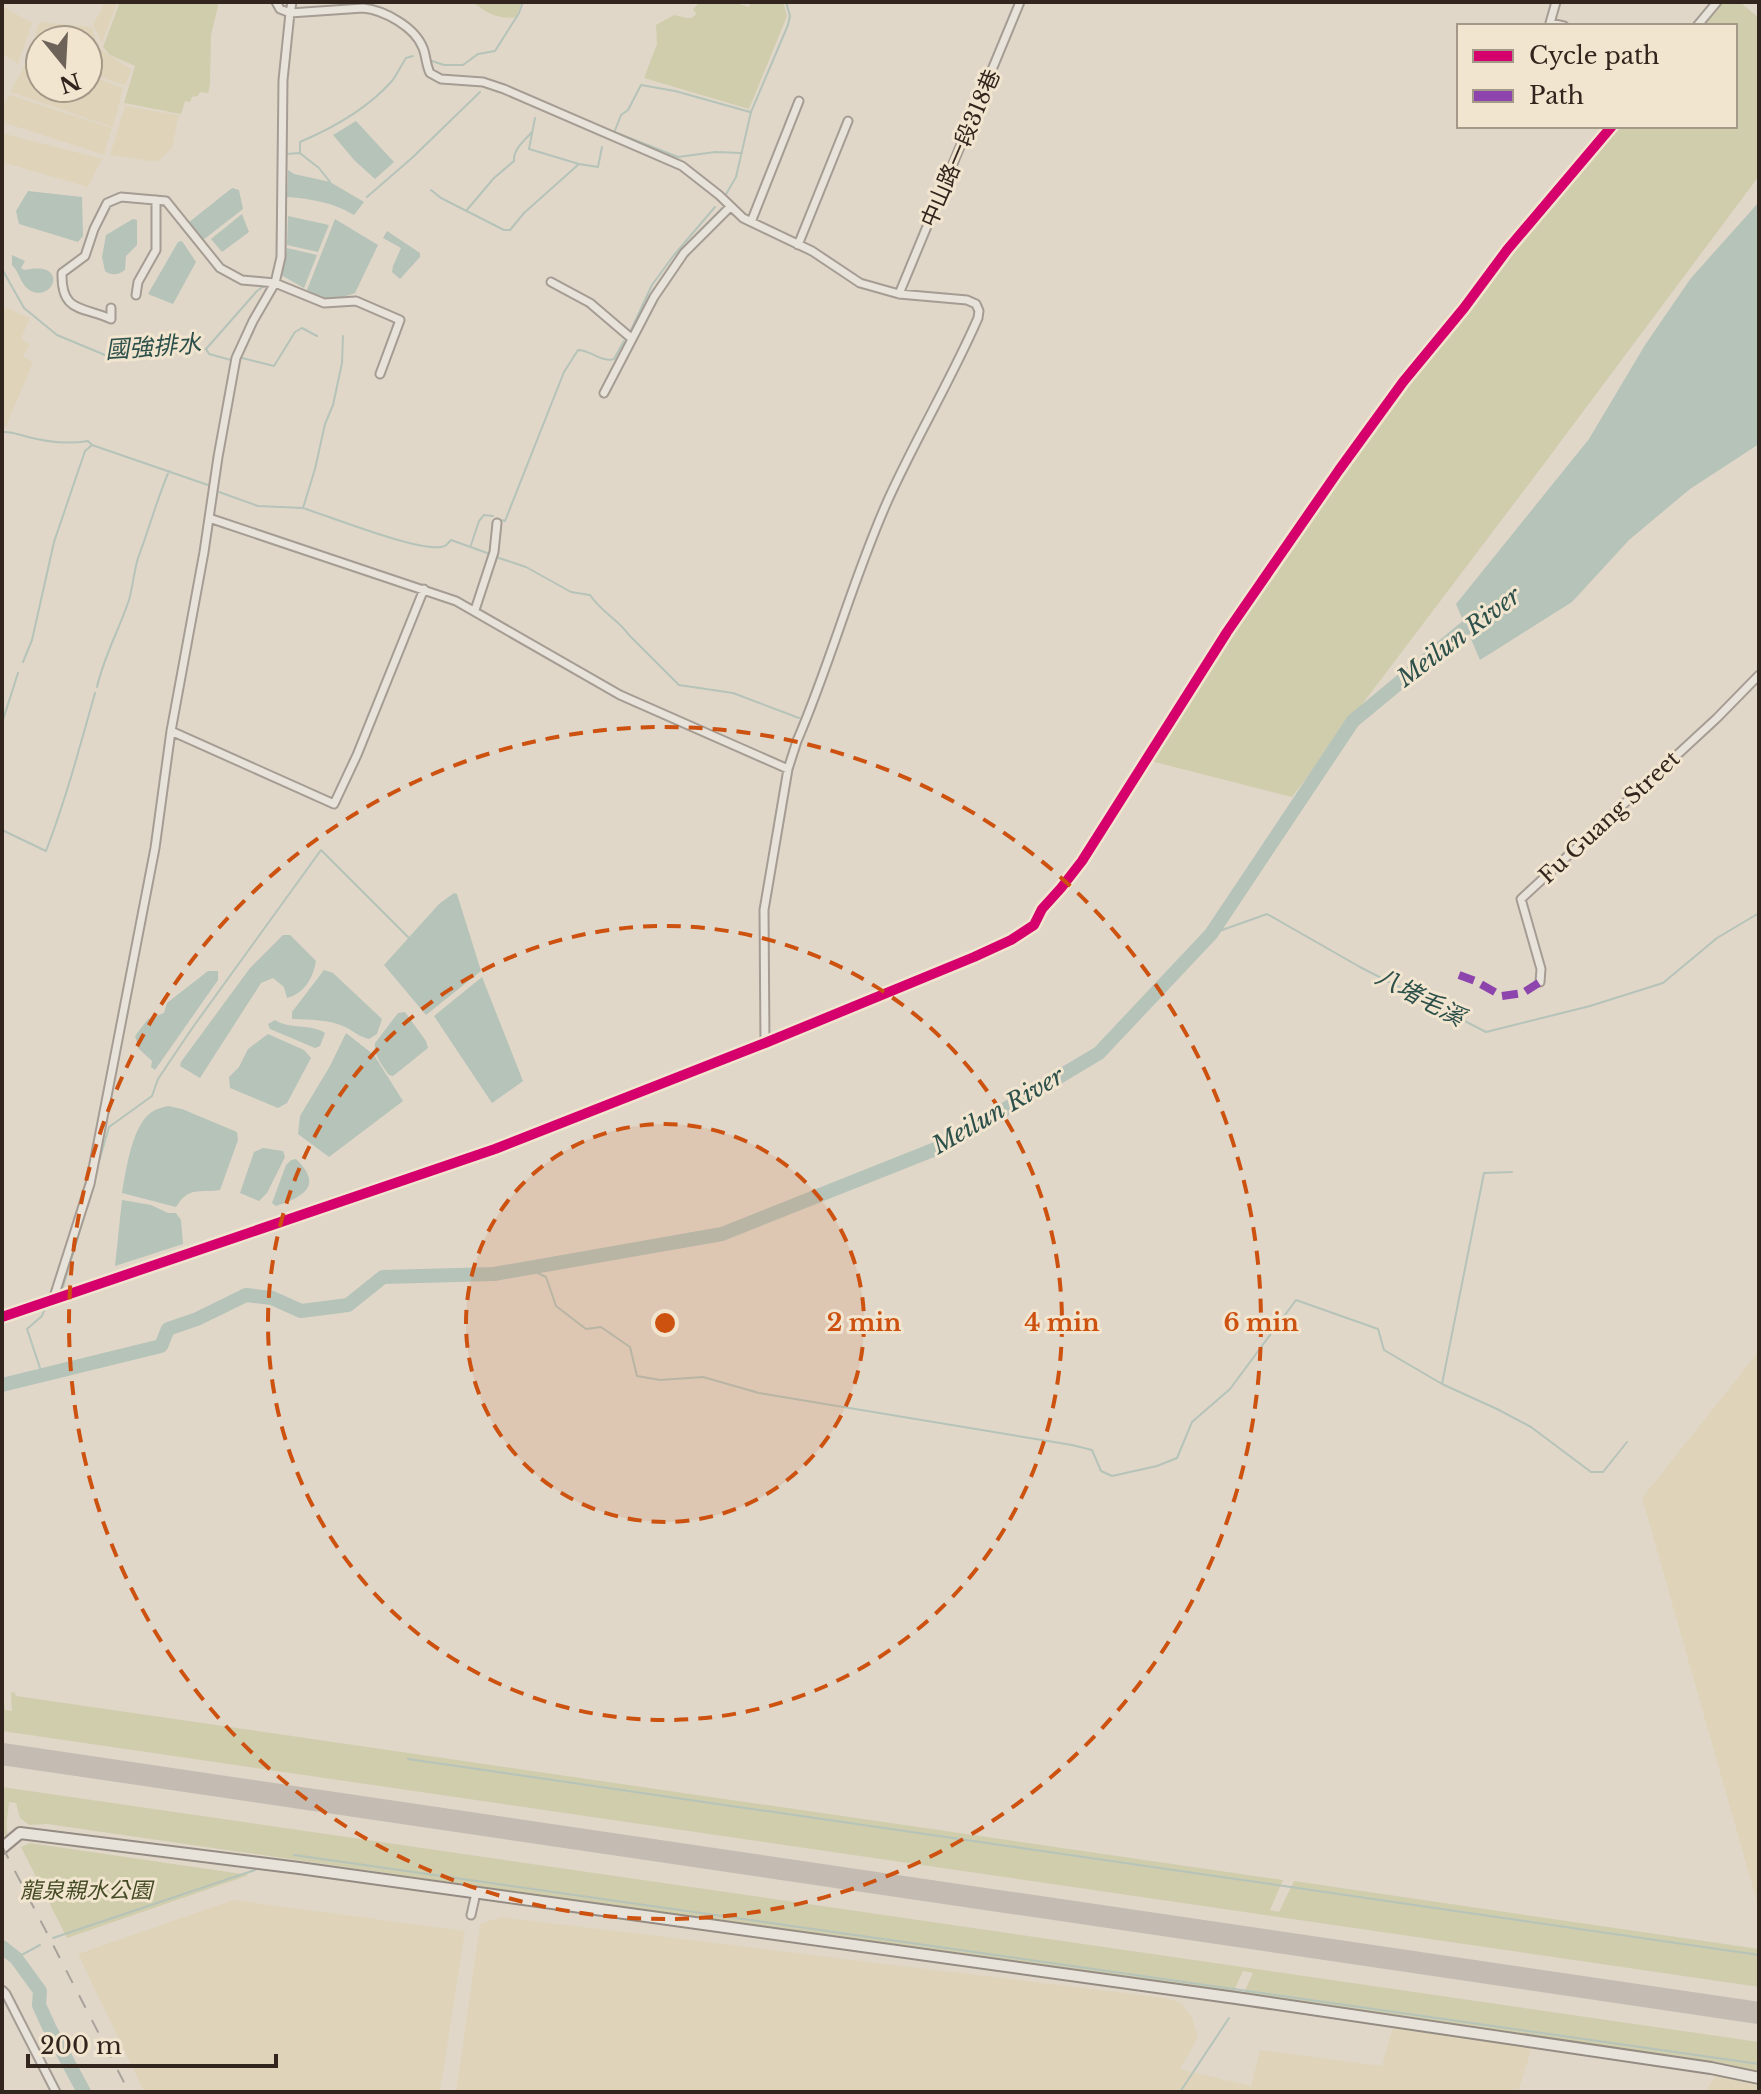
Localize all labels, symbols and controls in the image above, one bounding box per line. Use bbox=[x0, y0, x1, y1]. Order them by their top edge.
north arrow bbox=[24, 24, 104, 104]
legend bbox=[1457, 24, 1737, 128]
text: Cycle path bbox=[1529, 41, 1660, 70]
street label: 中山路一段318巷 bbox=[915, 65, 1006, 231]
text: N bbox=[56, 67, 84, 99]
text: Path bbox=[1529, 81, 1584, 110]
water label: 國強排水 bbox=[104, 329, 203, 364]
water label: Meilun River bbox=[1390, 580, 1527, 693]
street label: Fu Guang Street bbox=[1533, 745, 1686, 889]
water label: 八堵毛溪 bbox=[1371, 961, 1472, 1033]
water label: Meilun River bbox=[926, 1061, 1070, 1160]
text: 2 min bbox=[827, 1308, 902, 1337]
text: 4 min bbox=[1025, 1308, 1100, 1337]
text: 6 min bbox=[1223, 1308, 1299, 1337]
centre of rings bbox=[651, 1309, 679, 1337]
park label: 龍泉親水公園 bbox=[20, 1877, 155, 1904]
scale bar bbox=[28, 2018, 276, 2068]
text: 200 m bbox=[40, 2031, 122, 2060]

